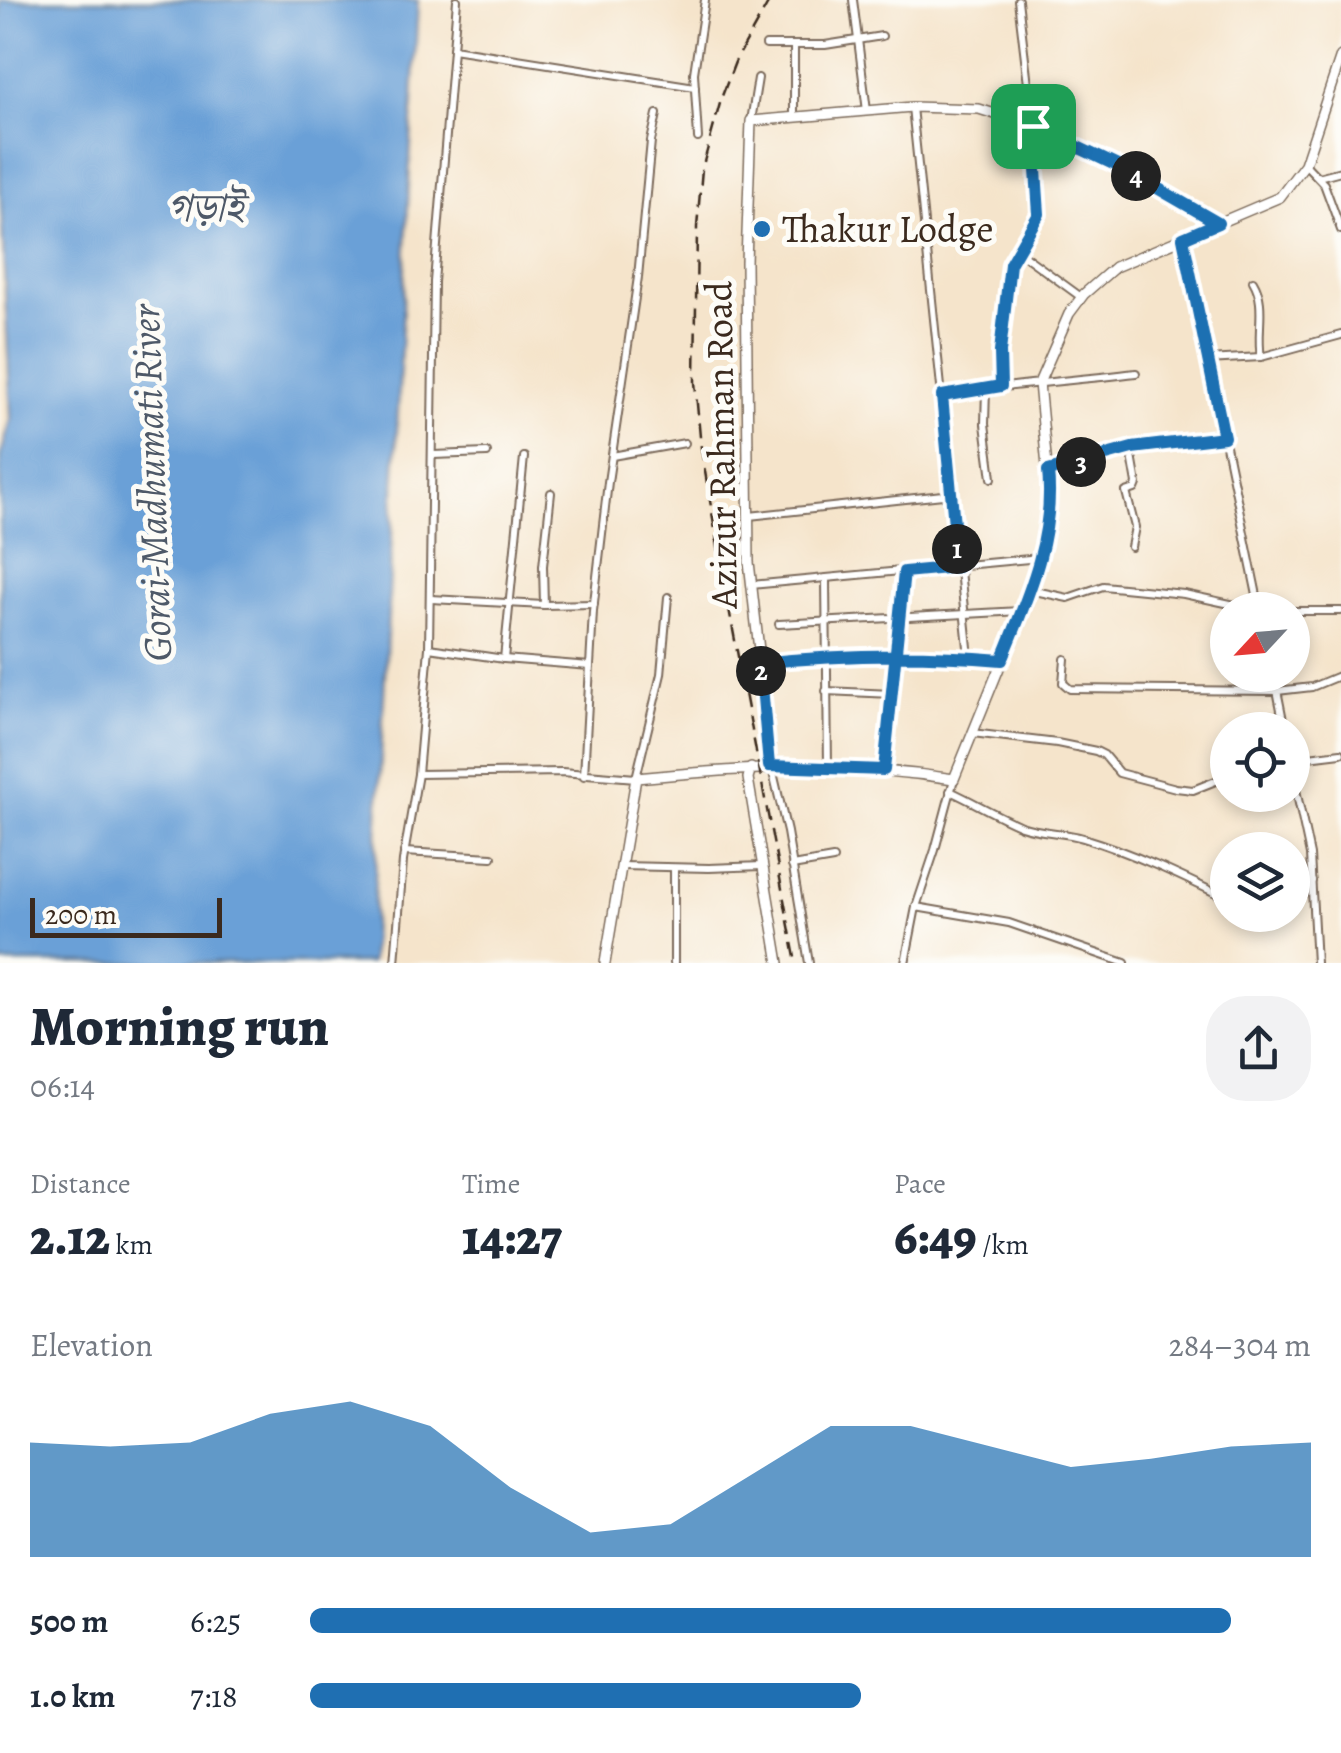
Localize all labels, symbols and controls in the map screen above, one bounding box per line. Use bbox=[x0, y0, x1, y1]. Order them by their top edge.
pin bbox=[991, 84, 1076, 169]
icon: arrive bbox=[1006, 99, 1061, 154]
pin: 4 bbox=[1111, 151, 1161, 201]
text: 4 bbox=[1129, 157, 1143, 195]
water label: গড়াই bbox=[167, 180, 250, 235]
place label: Thakur Lodge bbox=[782, 203, 994, 255]
marker: Thakur Lodge bbox=[751, 218, 773, 240]
street label: Azizur Rahman Road bbox=[692, 280, 750, 610]
water label: Gorai-Madhumati River bbox=[118, 302, 185, 662]
pin: 3 bbox=[1056, 437, 1106, 487]
text: 3 bbox=[1075, 443, 1087, 481]
pin: 1 bbox=[932, 524, 982, 574]
text: 1 bbox=[952, 530, 962, 568]
north arrow bbox=[1210, 592, 1310, 692]
map controls bbox=[1210, 592, 1310, 932]
pin: 2 bbox=[736, 646, 786, 696]
text: 2 bbox=[754, 652, 768, 690]
button: locate bbox=[1210, 712, 1310, 812]
button: layers bbox=[1210, 832, 1310, 932]
scale bar bbox=[30, 893, 222, 938]
text: 200 m bbox=[45, 896, 117, 934]
text: Morning run bbox=[30, 989, 329, 1064]
button: share bbox=[1206, 996, 1311, 1101]
text: 06:14 bbox=[30, 1064, 95, 1108]
text: Distance bbox=[30, 1165, 130, 1203]
text: Time bbox=[462, 1165, 520, 1203]
text: Pace bbox=[894, 1165, 946, 1203]
text: 2.12 bbox=[30, 1203, 110, 1271]
text: 14:27 bbox=[462, 1203, 562, 1271]
text: 6:49 bbox=[894, 1203, 977, 1271]
text: km bbox=[110, 1226, 153, 1264]
text: /km bbox=[977, 1226, 1029, 1264]
text: Elevation bbox=[30, 1323, 153, 1367]
text: 284–304 m bbox=[1169, 1323, 1311, 1367]
text: 500 m bbox=[30, 1599, 108, 1643]
text: 6:25 bbox=[190, 1599, 241, 1643]
text: 1.0 km bbox=[30, 1674, 115, 1718]
text: 7:18 bbox=[190, 1674, 238, 1718]

